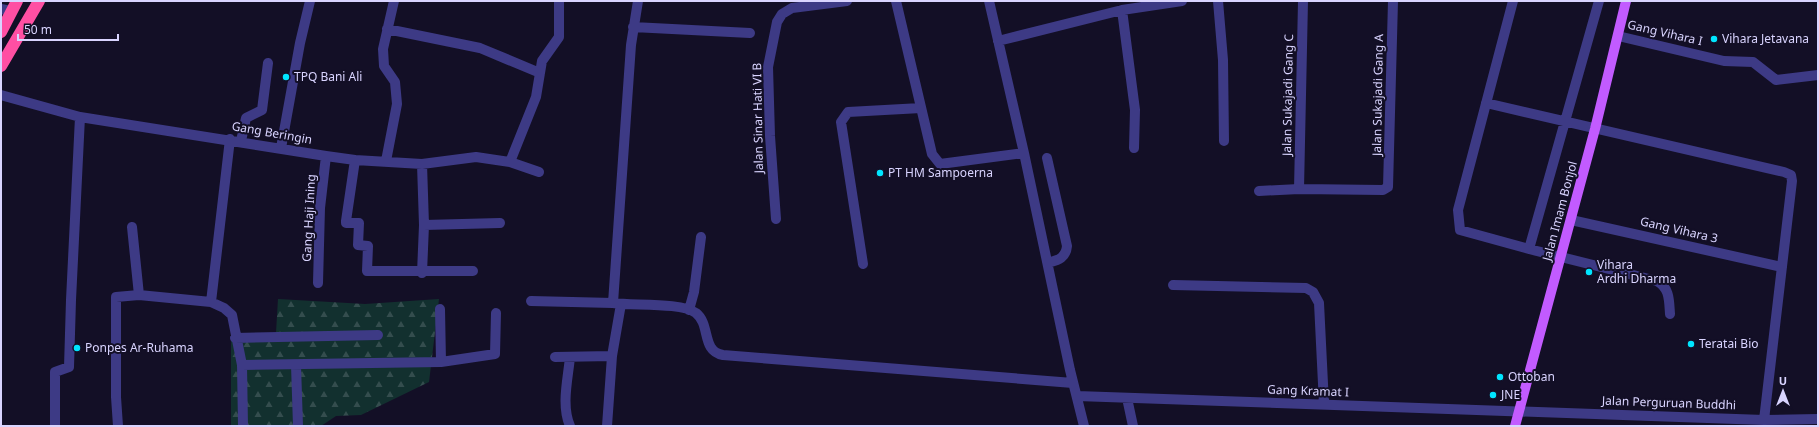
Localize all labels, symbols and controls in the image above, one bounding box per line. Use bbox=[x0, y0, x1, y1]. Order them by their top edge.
scale bar bbox=[18, 16, 118, 42]
street label: Gang Vihara I bbox=[1626, 16, 1704, 49]
text: 50 m bbox=[24, 21, 52, 38]
place label: Vihara Jetavana bbox=[1722, 30, 1809, 47]
street label: Jalan Sukajadi Gang C bbox=[1278, 33, 1297, 157]
street label: Jalan Sukajadi Gang A bbox=[1368, 34, 1387, 157]
marker: Vihara Jetavana bbox=[1709, 34, 1719, 44]
street label: Jalan Sinar Hati VI B bbox=[748, 62, 767, 174]
place label: TPQ Bani Ali bbox=[294, 68, 362, 85]
marker: TPQ Bani Ali bbox=[281, 72, 291, 82]
street label: Gang Beringin bbox=[231, 117, 314, 148]
street label: Jalan Imam Bonjol bbox=[1538, 159, 1581, 264]
place label: PT HM Sampoerna bbox=[888, 164, 993, 181]
marker: PT HM Sampoerna bbox=[875, 168, 885, 178]
street label: Gang Haji Ining bbox=[298, 174, 319, 262]
street label: Gang Vihara 3 bbox=[1639, 212, 1720, 247]
place label: Vihara Ardhi Dharma bbox=[1597, 256, 1676, 287]
marker: Vihara Ardhi Dharma bbox=[1584, 267, 1594, 277]
place label: Teratai Bio bbox=[1699, 335, 1759, 352]
place label: Ponpes Ar-Ruhama bbox=[85, 339, 193, 356]
marker: Teratai Bio bbox=[1686, 339, 1696, 349]
marker: Ponpes Ar-Ruhama bbox=[72, 343, 82, 353]
place label: Ottoban bbox=[1508, 368, 1555, 385]
north arrow bbox=[1763, 371, 1803, 411]
marker: Ottoban bbox=[1495, 372, 1505, 382]
text: U bbox=[1779, 373, 1787, 388]
street label: Gang Kramat I bbox=[1267, 381, 1349, 400]
place label: JNE bbox=[1500, 386, 1520, 403]
marker: JNE bbox=[1488, 390, 1498, 400]
street label: Jalan Perguruan Buddhi bbox=[1601, 392, 1736, 413]

